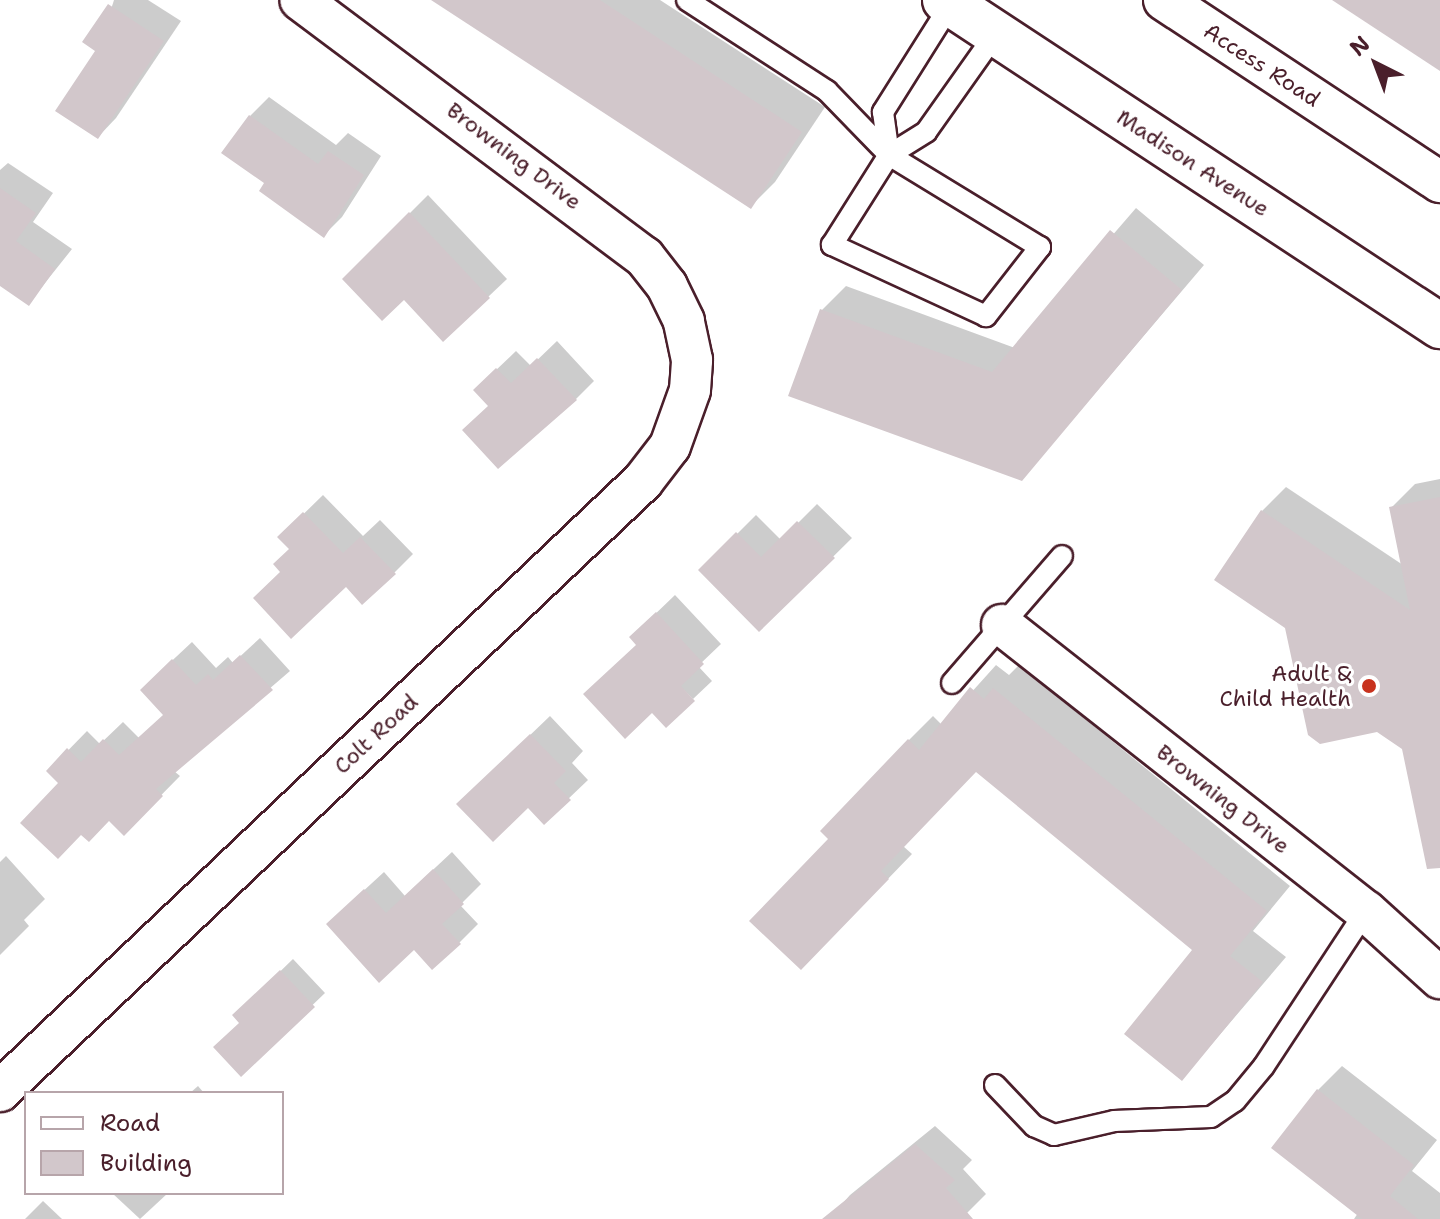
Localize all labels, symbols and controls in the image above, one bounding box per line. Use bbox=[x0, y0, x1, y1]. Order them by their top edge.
street label: Access Road bbox=[1199, 18, 1325, 112]
north arrow bbox=[1336, 24, 1416, 104]
text: N bbox=[1343, 29, 1376, 62]
street label: Browning Drive bbox=[442, 97, 586, 215]
street label: Madison Avenue bbox=[1112, 104, 1274, 222]
place label: Adult & Child Health bbox=[1219, 660, 1351, 712]
marker: Adult & Child Health bbox=[1358, 675, 1380, 697]
street label: Colt Road bbox=[329, 689, 423, 779]
street label: Browning Drive bbox=[1151, 739, 1295, 859]
legend bbox=[24, 1091, 284, 1195]
text: Road bbox=[100, 1107, 160, 1139]
text: Building bbox=[100, 1147, 192, 1179]

